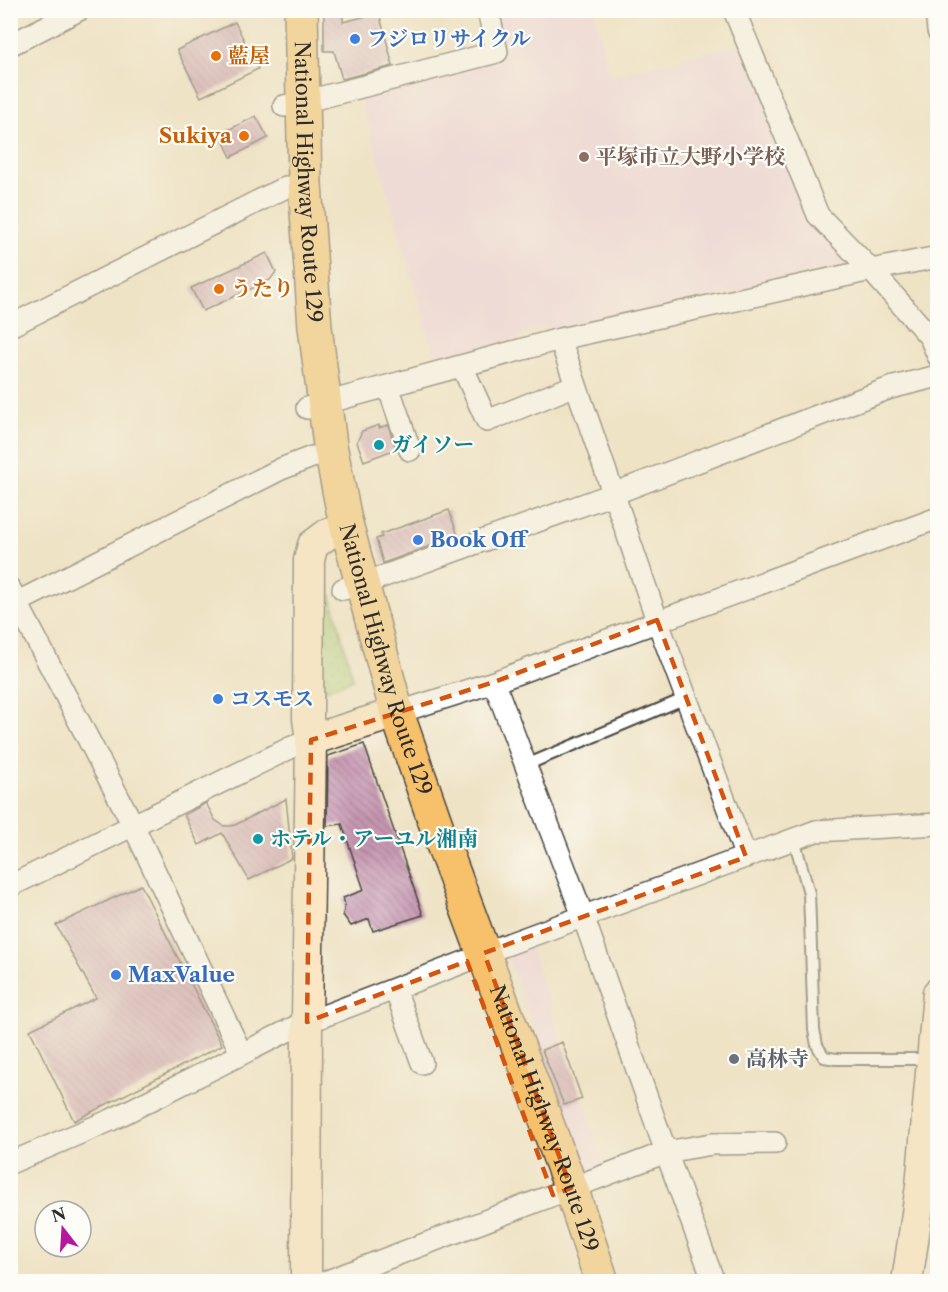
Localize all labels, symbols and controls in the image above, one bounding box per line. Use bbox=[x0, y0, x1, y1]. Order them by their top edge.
place label: フジロリサイクル bbox=[367, 26, 531, 51]
marker: フジロリサイクル bbox=[348, 32, 362, 46]
street label: National Highway Route 129 bbox=[290, 41, 328, 323]
place label: 藍屋 bbox=[228, 43, 270, 68]
marker: 藍屋 bbox=[209, 49, 223, 63]
place label: Sukiya bbox=[159, 123, 233, 148]
marker: Sukiya bbox=[237, 129, 251, 143]
place label: 平塚市立大野小学校 bbox=[596, 144, 785, 169]
marker: 平塚市立大野小学校 bbox=[577, 150, 591, 164]
place label: うたり bbox=[231, 276, 294, 301]
marker: うたり bbox=[212, 282, 226, 296]
place label: ガイソー bbox=[391, 432, 474, 457]
marker: ガイソー bbox=[372, 438, 386, 452]
street label: National Highway Route 129 bbox=[335, 521, 438, 798]
place label: Book Off bbox=[430, 527, 529, 552]
marker: Book Off bbox=[411, 533, 425, 547]
place label: コスモス bbox=[230, 686, 314, 711]
marker: コスモス bbox=[211, 692, 225, 706]
place label: ホテル・アーユル湘南 bbox=[270, 826, 478, 851]
marker: ホテル・アーユル湘南 bbox=[251, 832, 265, 846]
place label: MaxValue bbox=[128, 962, 235, 987]
marker: MaxValue bbox=[109, 968, 123, 982]
street label: National Highway Route 129 bbox=[485, 981, 604, 1255]
place label: 高林寺 bbox=[746, 1046, 809, 1071]
marker: 高林寺 bbox=[727, 1052, 741, 1066]
north arrow bbox=[33, 1199, 93, 1259]
text: N bbox=[49, 1203, 68, 1226]

